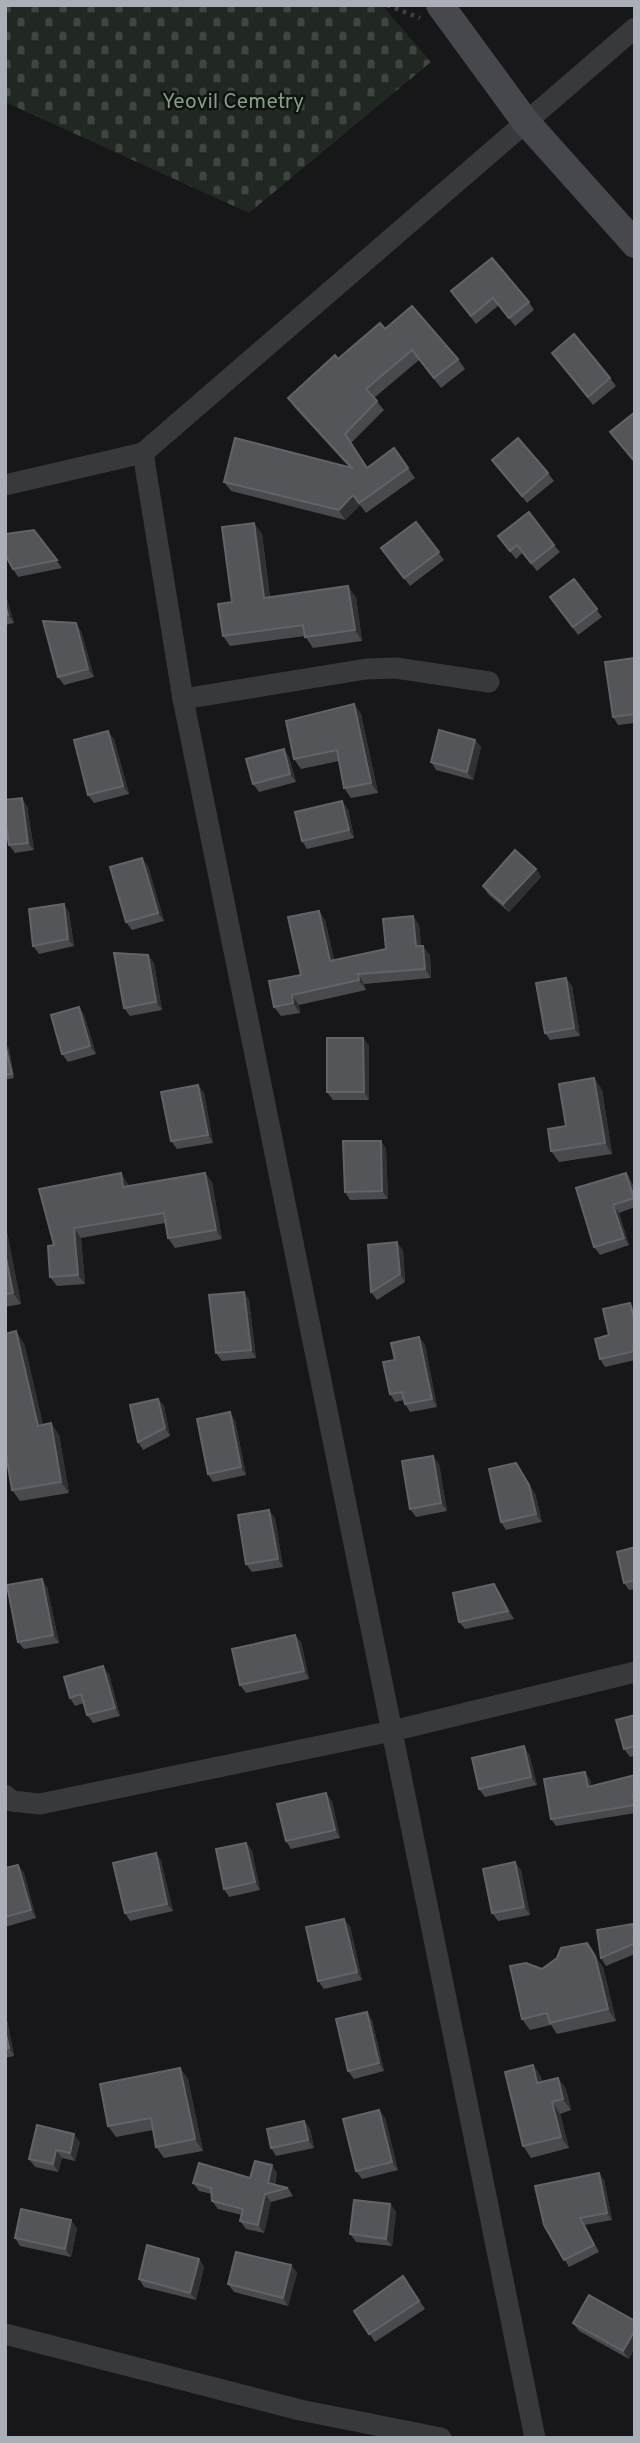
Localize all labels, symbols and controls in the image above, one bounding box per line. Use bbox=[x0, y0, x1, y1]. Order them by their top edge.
park label: Yeovil Cemetry bbox=[162, 89, 304, 116]

